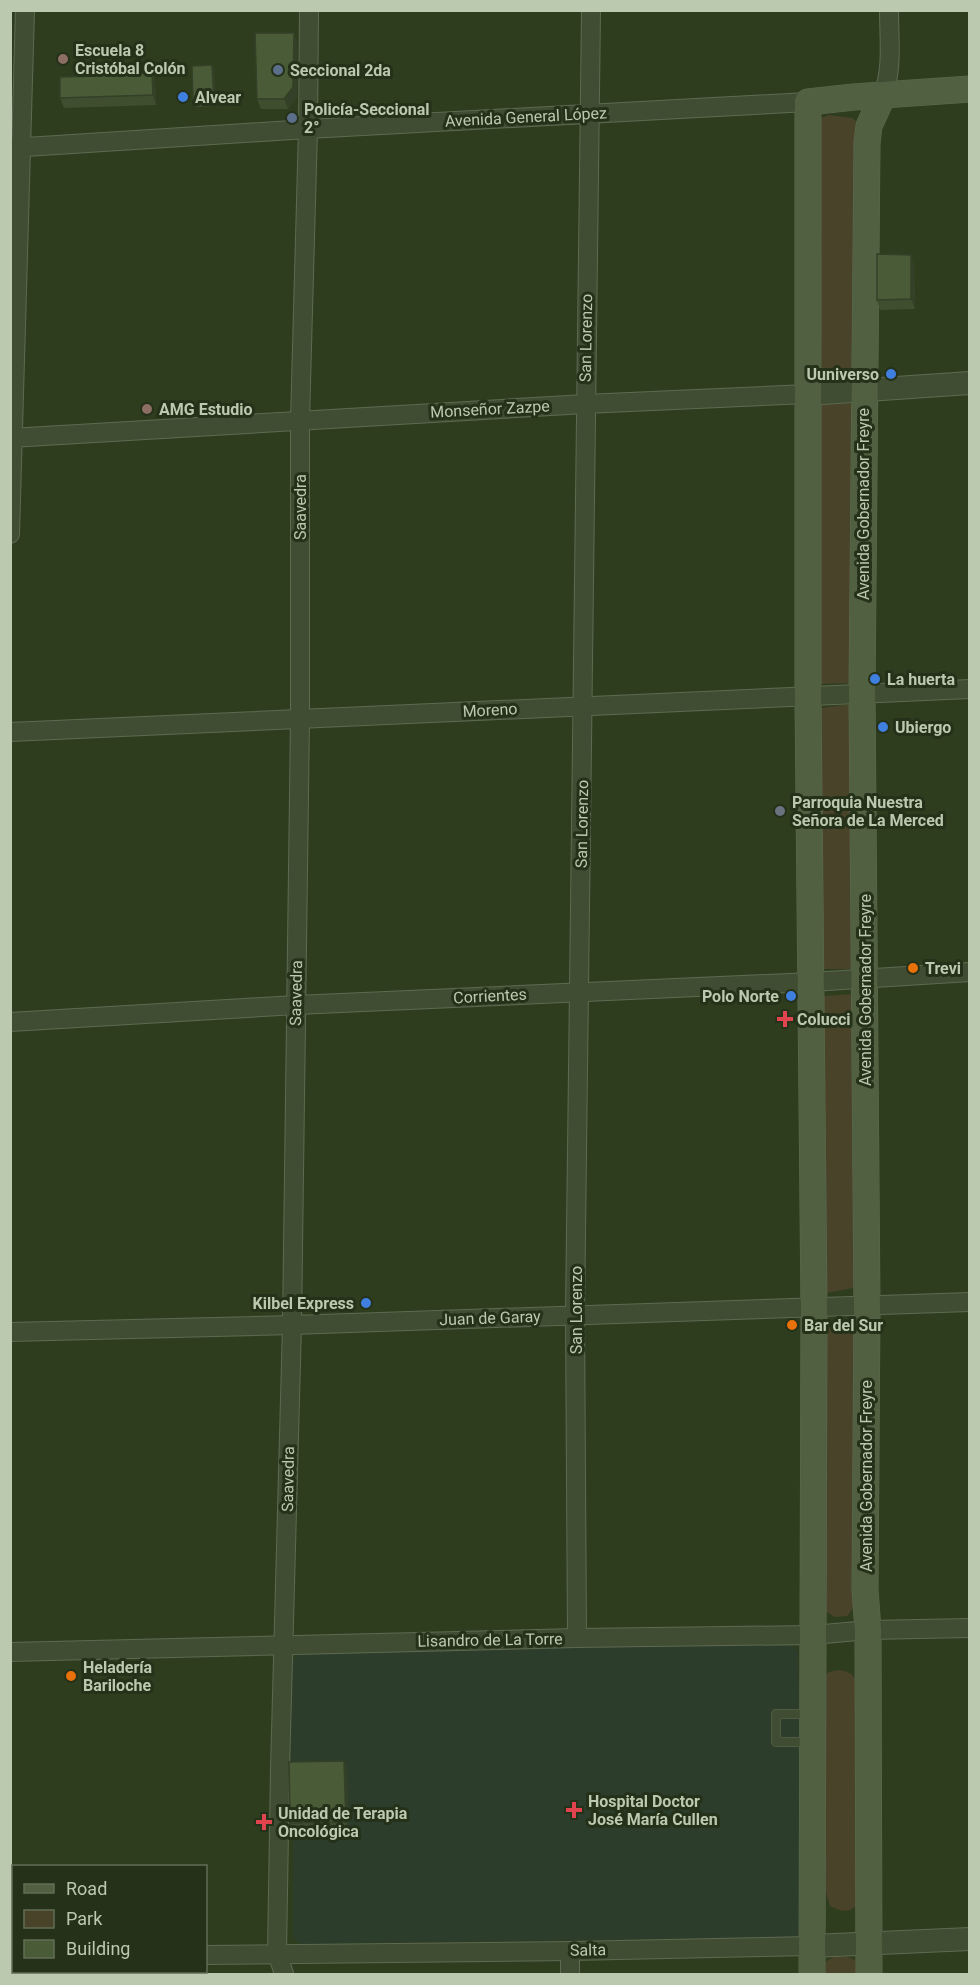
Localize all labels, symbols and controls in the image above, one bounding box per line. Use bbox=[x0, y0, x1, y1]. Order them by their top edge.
place label: Escuela 8 Cristóbal Colón bbox=[75, 41, 186, 78]
marker: Escuela 8 Cristóbal Colón bbox=[56, 52, 70, 66]
place label: Seccional 2da bbox=[290, 61, 391, 80]
marker: Seccional 2da bbox=[271, 63, 285, 77]
place label: Alvear bbox=[195, 88, 241, 107]
marker: Alvear bbox=[176, 90, 190, 104]
place label: Policía-Seccional 2° bbox=[304, 100, 429, 137]
street label: Avenida General López bbox=[445, 103, 608, 131]
marker: Policía-Seccional 2° bbox=[285, 111, 299, 125]
street label: San Lorenzo bbox=[576, 294, 596, 382]
place label: Uuniverso bbox=[807, 365, 879, 384]
marker: Uuniverso bbox=[884, 367, 898, 381]
street label: Monseñor Zazpe bbox=[430, 396, 550, 422]
place label: AMG Estudio bbox=[159, 400, 253, 419]
marker: AMG Estudio bbox=[140, 402, 154, 416]
street label: Avenida Gobernador Freyre bbox=[854, 408, 873, 600]
street label: Saavedra bbox=[291, 474, 310, 540]
place label: La huerta bbox=[887, 670, 955, 689]
marker: La huerta bbox=[868, 672, 882, 686]
street label: Moreno bbox=[462, 699, 518, 721]
place label: Ubiergo bbox=[895, 718, 951, 737]
marker: Ubiergo bbox=[876, 720, 890, 734]
street label: San Lorenzo bbox=[572, 780, 592, 868]
place label: Parroquia Nuestra Señora de La Merced bbox=[792, 793, 944, 830]
marker: Parroquia Nuestra Señora de La Merced bbox=[773, 804, 787, 818]
street label: Avenida Gobernador Freyre bbox=[856, 894, 875, 1086]
place label: Trevi bbox=[925, 959, 961, 978]
street label: Saavedra bbox=[286, 960, 306, 1026]
marker: Trevi bbox=[906, 961, 920, 975]
street label: Corrientes bbox=[453, 985, 527, 1007]
place label: Polo Norte bbox=[702, 987, 779, 1006]
marker: Polo Norte bbox=[784, 989, 798, 1003]
place label: Colucci bbox=[797, 1010, 851, 1029]
marker: Colucci bbox=[778, 1012, 792, 1026]
street label: San Lorenzo bbox=[567, 1266, 586, 1354]
place label: Kilbel Express bbox=[253, 1294, 354, 1313]
marker: Kilbel Express bbox=[359, 1296, 373, 1310]
street label: Juan de Garay bbox=[439, 1307, 541, 1329]
place label: Bar del Sur bbox=[804, 1316, 883, 1335]
marker: Bar del Sur bbox=[785, 1318, 799, 1332]
street label: Avenida Gobernador Freyre bbox=[857, 1380, 876, 1572]
street label: Saavedra bbox=[278, 1446, 298, 1512]
street label: Lisandro de La Torre bbox=[417, 1629, 563, 1651]
place label: Heladería Bariloche bbox=[83, 1658, 153, 1695]
marker: Heladería Bariloche bbox=[64, 1669, 78, 1683]
place label: Hospital Doctor José María Cullen bbox=[588, 1792, 718, 1829]
marker: Hospital Doctor José María Cullen bbox=[565, 1801, 583, 1819]
place label: Unidad de Terapia Oncológica bbox=[278, 1804, 408, 1841]
marker: Unidad de Terapia Oncológica bbox=[255, 1813, 273, 1831]
legend bbox=[12, 1865, 207, 1973]
text: Road bbox=[66, 1878, 107, 1899]
text: Park bbox=[66, 1908, 103, 1929]
text: Building bbox=[66, 1938, 130, 1959]
street label: Salta bbox=[570, 1940, 606, 1960]

